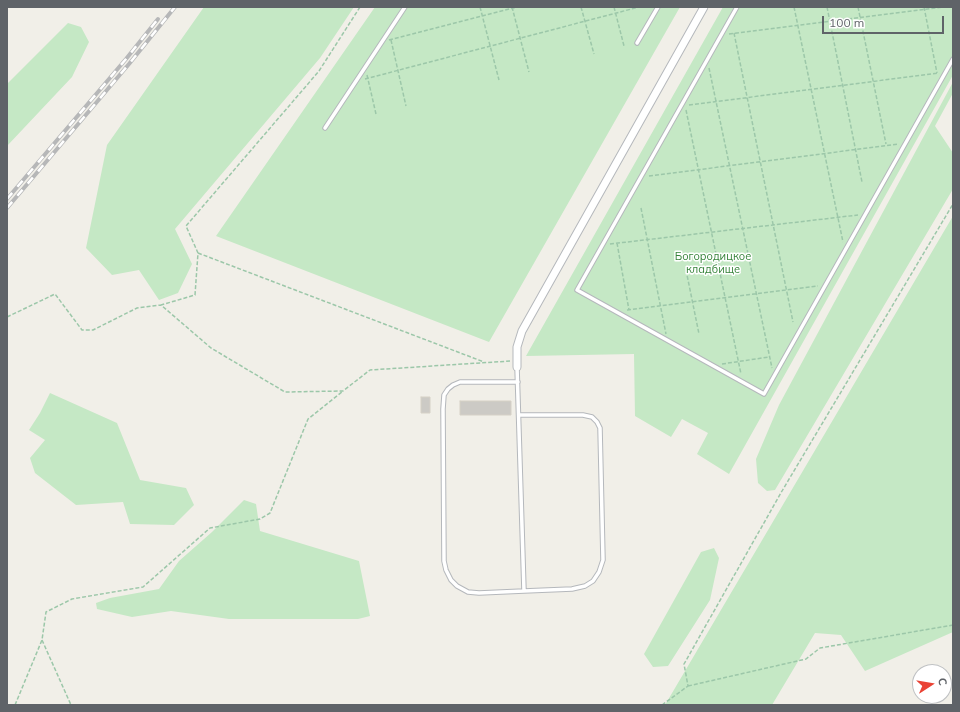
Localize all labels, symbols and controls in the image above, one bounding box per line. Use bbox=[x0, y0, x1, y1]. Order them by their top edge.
scale bar bbox=[824, 8, 946, 34]
text: 100 m bbox=[829, 15, 864, 30]
park label: Богородицкое кладбище bbox=[675, 250, 751, 276]
north arrow bbox=[912, 664, 952, 704]
text: С bbox=[935, 677, 950, 687]

